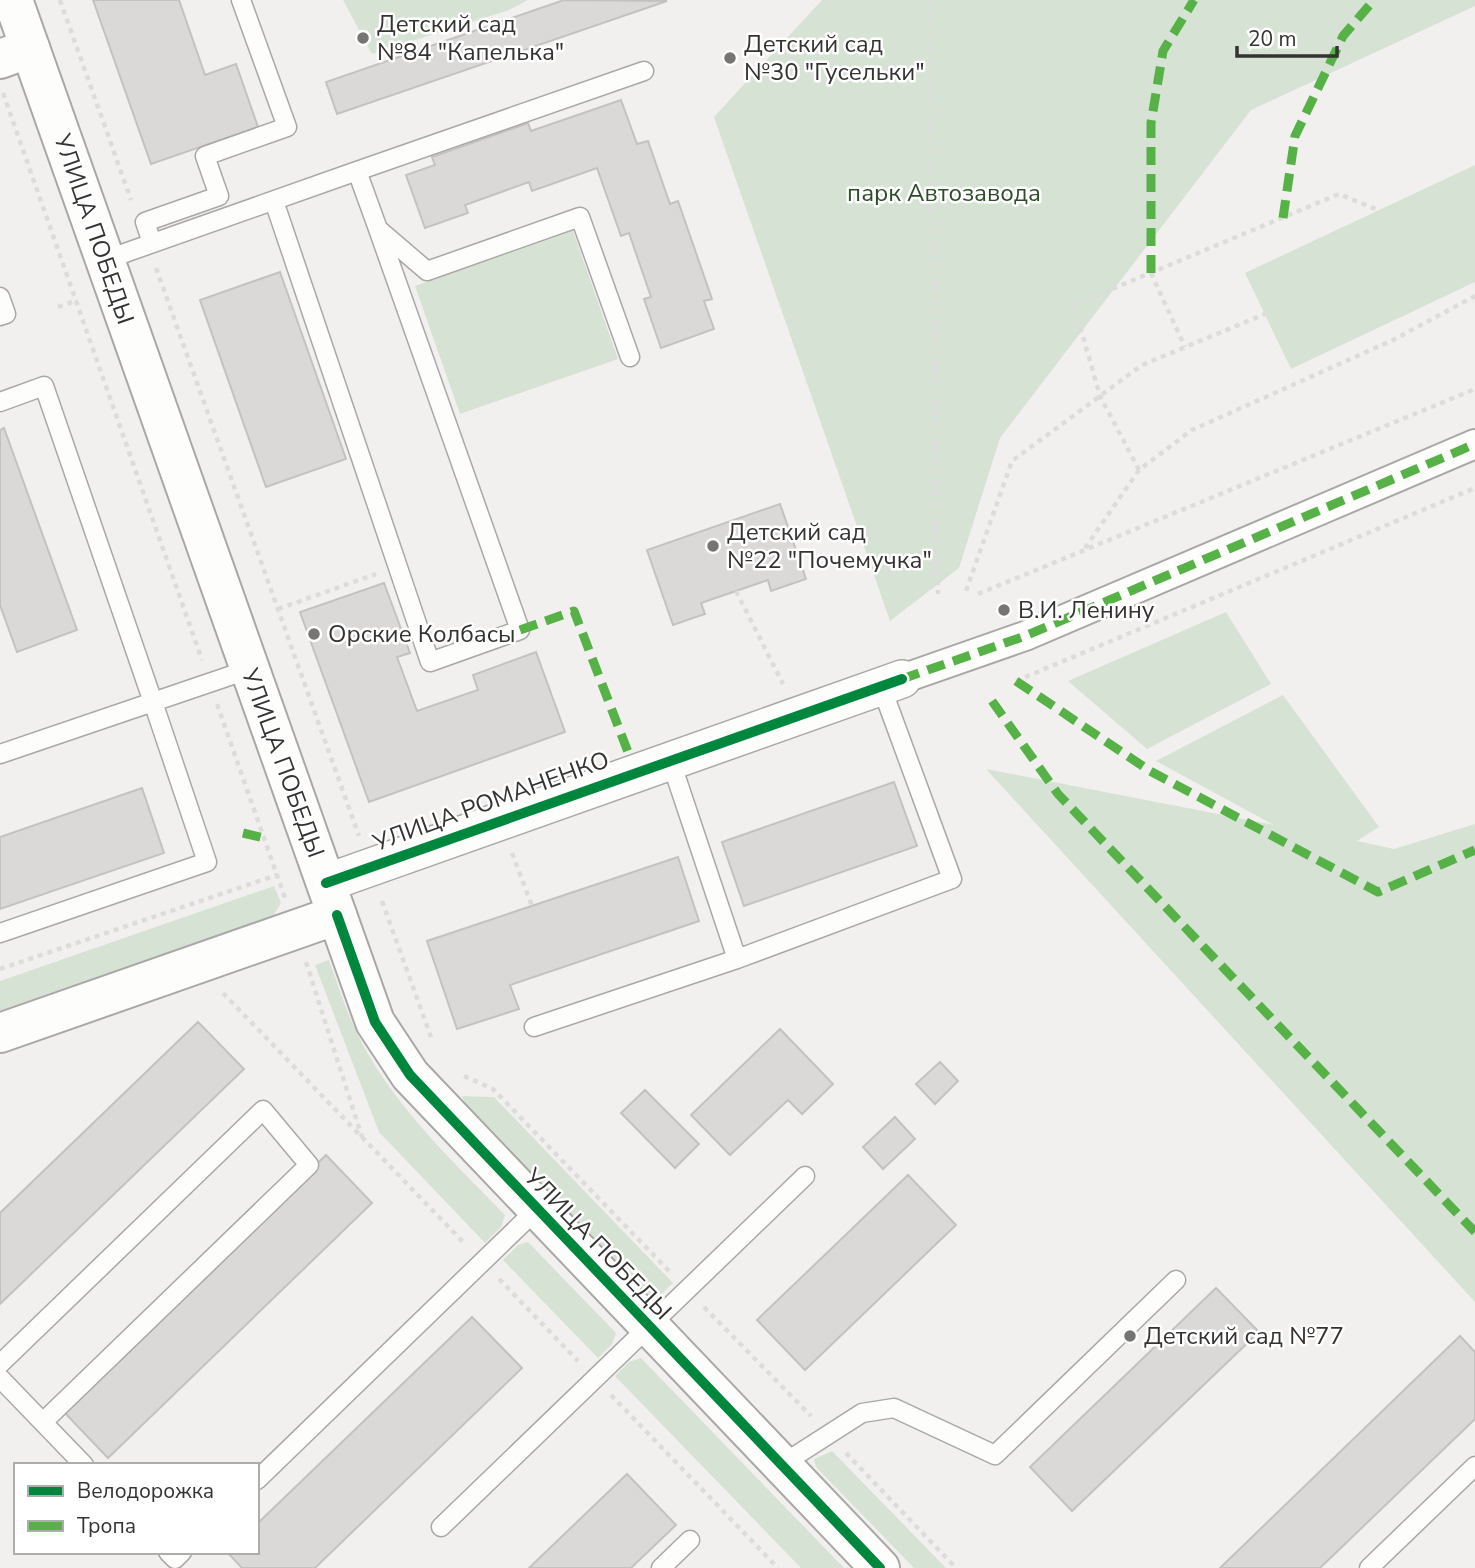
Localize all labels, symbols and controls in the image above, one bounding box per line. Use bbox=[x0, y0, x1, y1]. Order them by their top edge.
place label: Детский сад №84 "Капелька" bbox=[377, 8, 564, 68]
scale bar bbox=[1237, 14, 1337, 58]
text: 20 m bbox=[1248, 25, 1297, 53]
place label: Детский сад №30 "Гусельки" bbox=[744, 28, 925, 88]
marker: Детский сад №84 "Капелька" bbox=[355, 30, 371, 46]
marker: Детский сад №30 "Гусельки" bbox=[722, 50, 738, 66]
street label: УЛИЦА ПОБЕДЫ bbox=[46, 129, 142, 328]
park label: парк Автозавода bbox=[847, 177, 1041, 209]
place label: Детский сад №22 "Почемучка" bbox=[727, 516, 932, 576]
marker: Детский сад №22 "Почемучка" bbox=[705, 538, 721, 554]
place label: В.И. Ленину bbox=[1018, 594, 1155, 626]
marker: В.И. Ленину bbox=[996, 602, 1012, 618]
place label: Орские Колбасы bbox=[328, 618, 516, 650]
marker: Орские Колбасы bbox=[306, 626, 322, 642]
street label: УЛИЦА ПОБЕДЫ bbox=[234, 663, 332, 862]
street label: УЛИЦА РОМАНЕНКО bbox=[368, 743, 614, 859]
street label: УЛИЦА ПОБЕДЫ bbox=[517, 1161, 679, 1327]
place label: Детский сад №77 bbox=[1144, 1320, 1344, 1352]
marker: Детский сад №77 bbox=[1122, 1328, 1138, 1344]
legend bbox=[14, 1463, 259, 1554]
text: Велодорожка bbox=[77, 1477, 214, 1505]
text: Тропа bbox=[77, 1512, 136, 1540]

